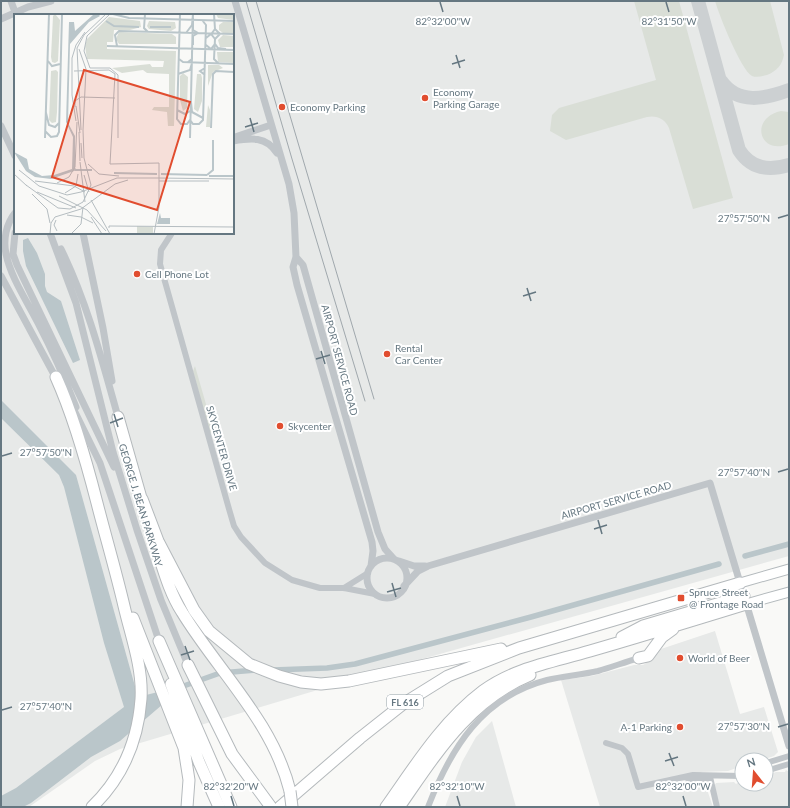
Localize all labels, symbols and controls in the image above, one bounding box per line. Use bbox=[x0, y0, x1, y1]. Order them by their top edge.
inset map bbox=[14, 14, 234, 234]
text: 82°32'00"W bbox=[415, 15, 471, 27]
text: 82°31'50"W bbox=[641, 15, 697, 27]
place label: Economy Parking Garage bbox=[433, 86, 499, 110]
marker: Economy Parking Garage bbox=[420, 93, 430, 103]
place label: Economy Parking bbox=[290, 101, 365, 113]
marker: Economy Parking bbox=[277, 102, 287, 112]
text: 27°57'50"N bbox=[718, 212, 770, 224]
place label: Cell Phone Lot bbox=[145, 268, 209, 280]
marker: Cell Phone Lot bbox=[132, 269, 142, 279]
street label: AIRPORT SERVICE ROAD bbox=[319, 303, 361, 417]
place label: Rental Car Center bbox=[395, 342, 443, 366]
marker: Rental Car Center bbox=[382, 349, 392, 359]
street label: SKYCENTER DRIVE bbox=[204, 404, 240, 492]
place label: Skycenter bbox=[288, 420, 332, 432]
marker: Skycenter bbox=[275, 421, 285, 431]
street label: GEORGE J. BEAN PARKWAY bbox=[117, 442, 166, 569]
text: 27°57'50"N bbox=[20, 446, 72, 458]
text: 27°57'40"N bbox=[718, 466, 770, 478]
street label: AIRPORT SERVICE ROAD bbox=[559, 478, 673, 522]
place label: Spruce Street @ Frontage Road bbox=[689, 586, 763, 610]
marker: Spruce Street @ Frontage Road bbox=[676, 593, 686, 603]
place label: World of Beer bbox=[688, 652, 750, 664]
marker: World of Beer bbox=[675, 653, 685, 663]
road number: FL 616 bbox=[387, 695, 423, 709]
text: 27°57'40"N bbox=[20, 700, 72, 712]
text: 27°57'30"N bbox=[718, 720, 770, 732]
place label: A-1 Parking bbox=[620, 721, 672, 733]
marker: A-1 Parking bbox=[675, 722, 685, 732]
north arrow bbox=[734, 752, 774, 792]
text: N bbox=[745, 755, 757, 769]
text: 82°32'20"W bbox=[203, 780, 259, 792]
text: 82°32'10"W bbox=[429, 780, 485, 792]
text: 82°32'00"W bbox=[655, 780, 711, 792]

